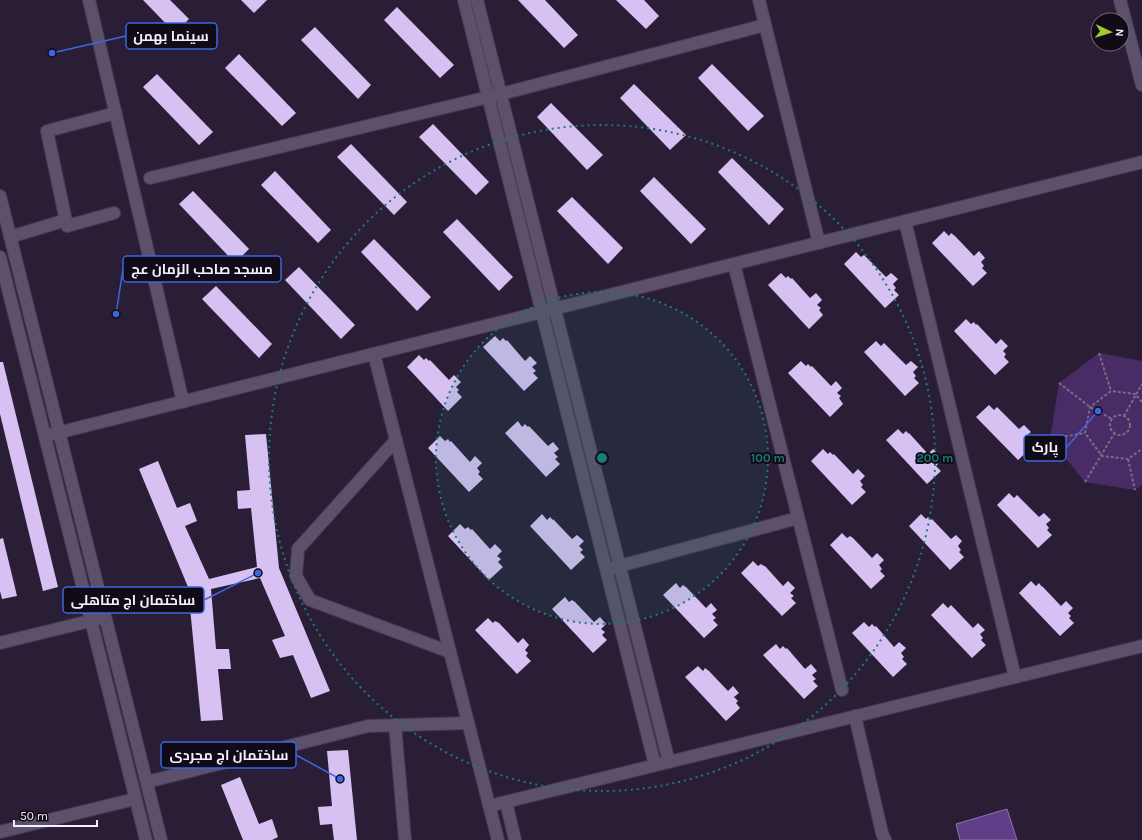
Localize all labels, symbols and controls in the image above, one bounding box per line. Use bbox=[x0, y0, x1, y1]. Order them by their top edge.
north arrow bbox=[1090, 12, 1130, 52]
callout: سینما بهمن bbox=[126, 23, 217, 49]
text: سینما بهمن bbox=[133, 28, 209, 45]
text: N bbox=[1113, 28, 1126, 37]
callout: مسجد صاحب الزمان عج bbox=[123, 256, 281, 282]
text: مسجد صاحب الزمان عج bbox=[131, 261, 273, 279]
callout: پارک bbox=[1024, 435, 1066, 461]
text: پارک bbox=[1032, 439, 1058, 458]
centre of rings bbox=[595, 451, 609, 465]
text: 100 m bbox=[751, 451, 785, 465]
text: 200 m bbox=[917, 451, 953, 465]
callout: ساختمان اچ متاهلی bbox=[63, 587, 204, 613]
text: ساختمان اچ متاهلی bbox=[71, 592, 195, 610]
callout: ساختمان اچ مجردی bbox=[161, 742, 296, 768]
text: ساختمان اچ مجردی bbox=[170, 747, 288, 765]
scale bar bbox=[14, 802, 97, 828]
text: 50 m bbox=[20, 809, 48, 823]

